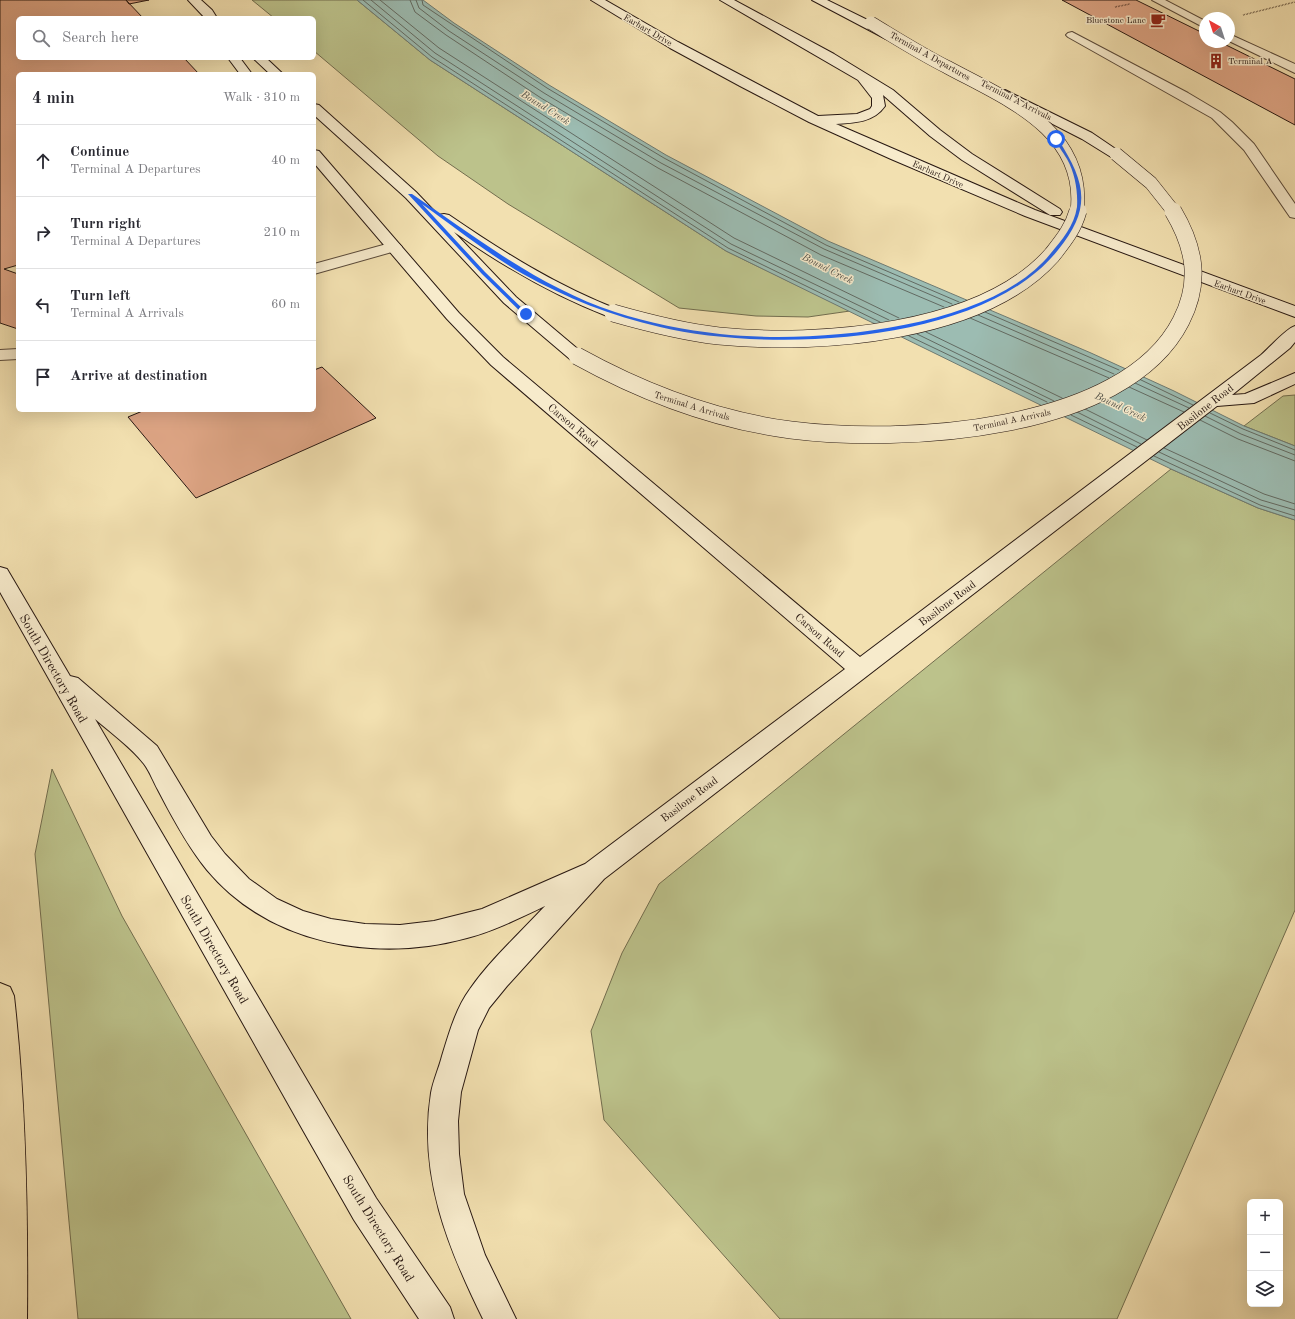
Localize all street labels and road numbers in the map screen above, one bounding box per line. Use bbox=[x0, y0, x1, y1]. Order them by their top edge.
street label: Earhart Drive bbox=[622, 13, 674, 48]
street label: Terminal A Departures bbox=[888, 31, 972, 82]
street label: Terminal A Arrivals bbox=[979, 79, 1053, 122]
street label: Earhart Drive bbox=[911, 159, 965, 190]
street label: Earhart Drive bbox=[1213, 279, 1267, 306]
street label: Basilone Road bbox=[1176, 383, 1236, 433]
street label: Terminal A Arrivals bbox=[653, 391, 731, 422]
street label: Carson Road bbox=[545, 402, 599, 450]
street label: Terminal A Arrivals bbox=[973, 408, 1052, 433]
street label: Basilone Road bbox=[918, 579, 978, 629]
street label: South Directory Road bbox=[16, 612, 89, 726]
street label: Carson Road bbox=[792, 612, 846, 660]
street label: Basilone Road bbox=[660, 775, 720, 825]
street label: South Directory Road bbox=[177, 893, 250, 1007]
street label: South Directory Road bbox=[340, 1173, 416, 1285]

